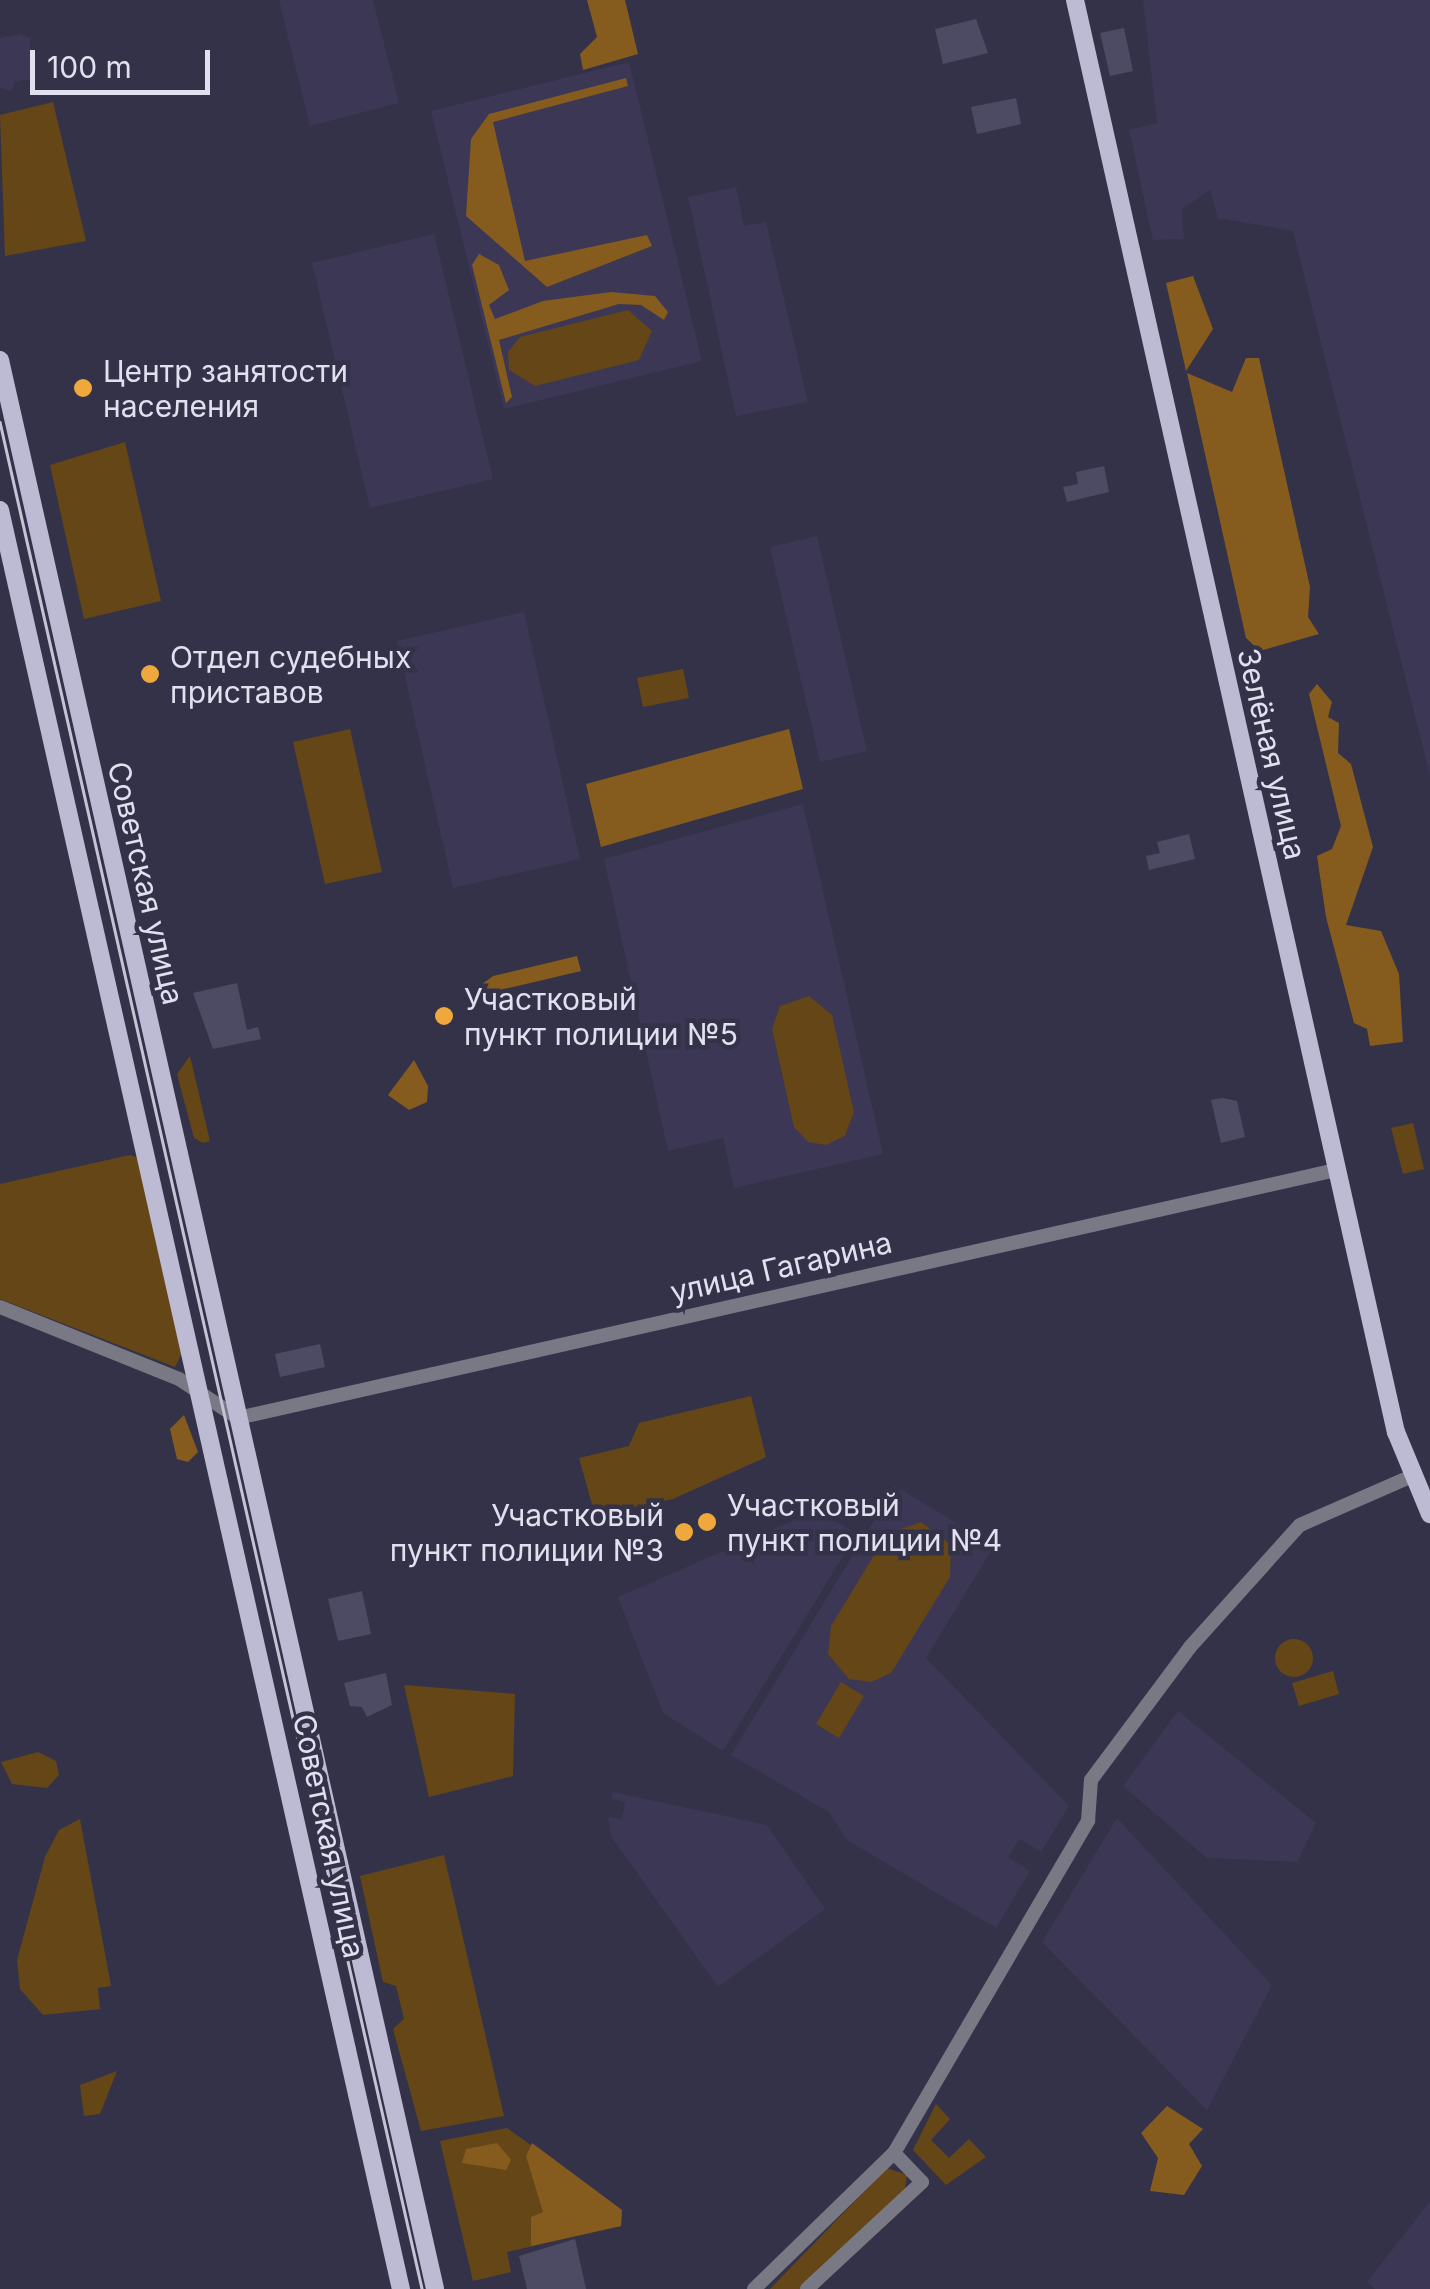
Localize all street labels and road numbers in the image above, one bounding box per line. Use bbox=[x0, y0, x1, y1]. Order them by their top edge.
street label: Зелёная улица bbox=[1230, 645, 1314, 863]
street label: Советская улица bbox=[101, 758, 191, 1008]
street label: улица Гагарина bbox=[667, 1224, 895, 1310]
street label: Советская улица bbox=[286, 1711, 372, 1961]

